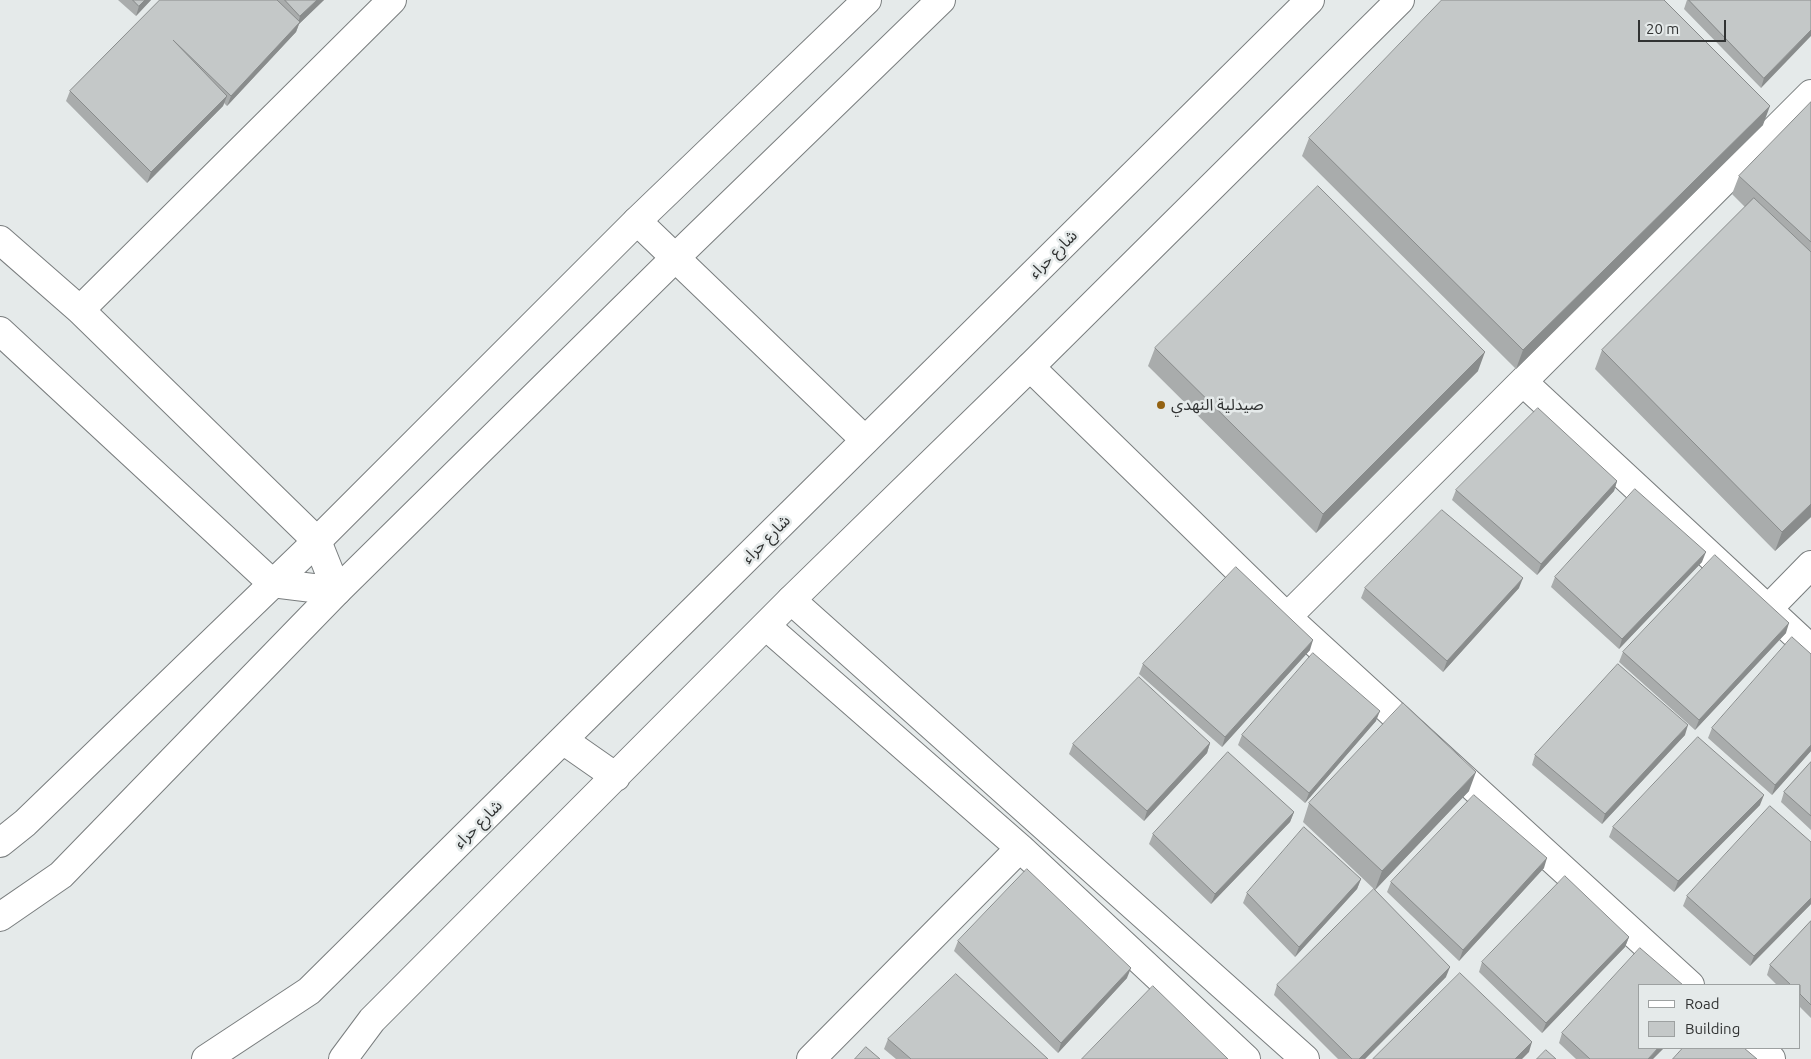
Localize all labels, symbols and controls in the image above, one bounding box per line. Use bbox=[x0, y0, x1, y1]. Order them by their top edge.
scale bar bbox=[1641, 10, 1728, 42]
text: 20 m bbox=[1646, 20, 1679, 37]
street label: شارع حراء bbox=[1025, 226, 1081, 282]
place label: صيدلية النهدي bbox=[1171, 395, 1264, 415]
marker: صيدلية النهدي bbox=[1155, 399, 1167, 411]
street label: شارع حراء bbox=[738, 511, 794, 567]
street label: شارع حراء bbox=[450, 796, 506, 852]
legend bbox=[1638, 984, 1801, 1049]
text: Road bbox=[1685, 995, 1720, 1012]
text: Building bbox=[1685, 1020, 1740, 1037]

